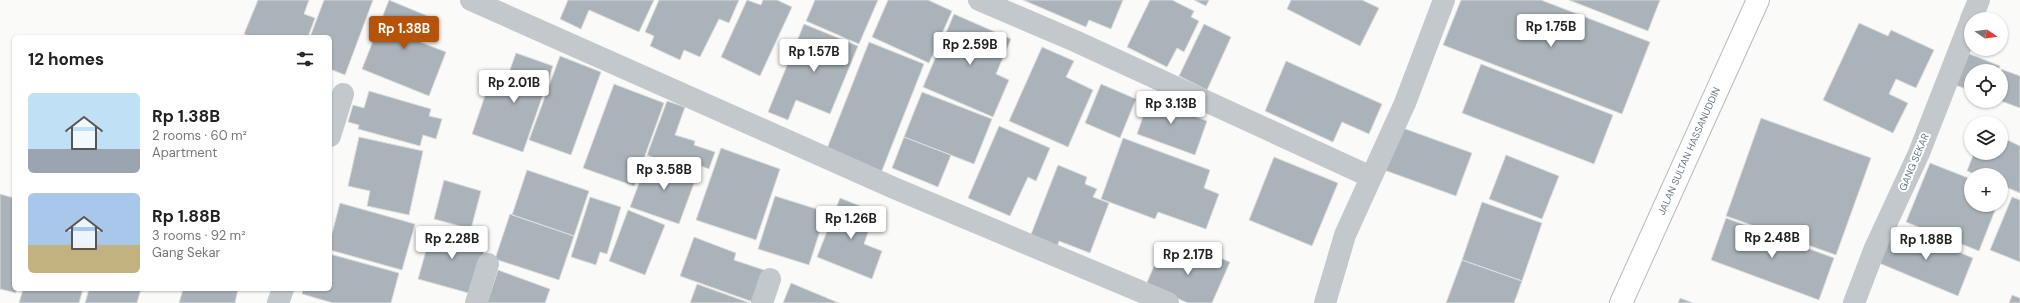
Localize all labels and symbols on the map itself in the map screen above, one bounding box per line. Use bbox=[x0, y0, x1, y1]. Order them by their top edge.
north arrow bbox=[1964, 12, 2008, 56]
pin: Rp 1.75B bbox=[1510, 14, 1592, 48]
pin: Rp 1.38B bbox=[363, 16, 445, 50]
pin: Rp 2.59B bbox=[929, 32, 1011, 66]
pin: Rp 1.57B bbox=[773, 39, 855, 73]
pin: Rp 2.01B bbox=[473, 70, 555, 104]
street label: JALAN SULTAN HASSANUDDIN bbox=[1655, 85, 1723, 217]
pin: Rp 3.13B bbox=[1130, 91, 1212, 125]
street label: GANG SEKAR bbox=[1896, 131, 1932, 193]
pin: Rp 3.58B bbox=[623, 157, 705, 191]
pin: Rp 1.26B bbox=[810, 206, 892, 240]
pin: Rp 2.48B bbox=[1731, 225, 1813, 259]
pin: Rp 2.28B bbox=[411, 226, 493, 260]
pin: Rp 1.88B bbox=[1885, 227, 1967, 261]
pin: Rp 2.17B bbox=[1147, 242, 1229, 276]

